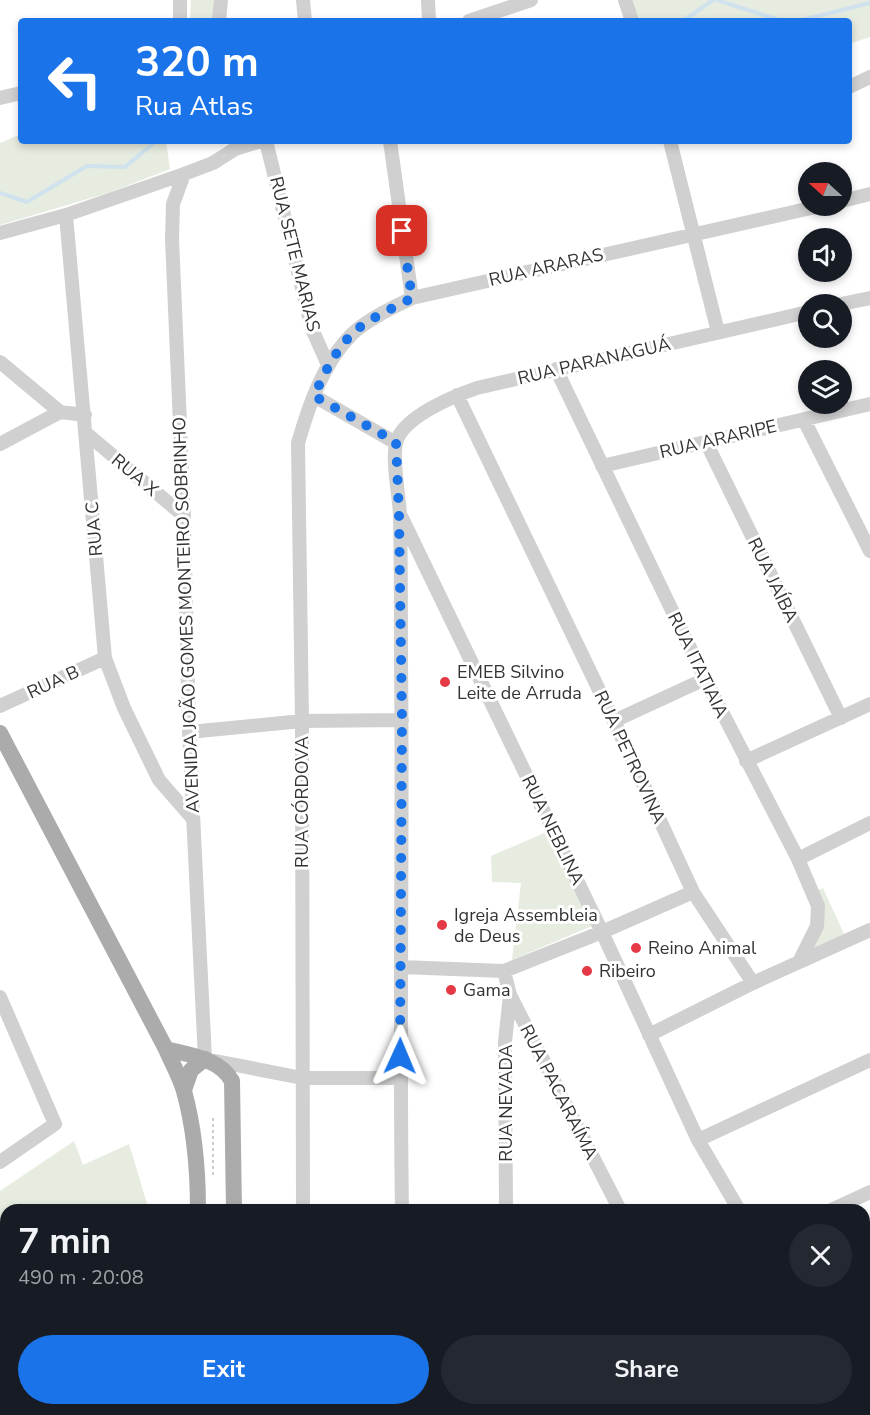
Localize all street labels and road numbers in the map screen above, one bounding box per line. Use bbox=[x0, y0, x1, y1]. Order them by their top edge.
street label: RUA SETE MARIAS bbox=[264, 174, 326, 334]
street label: RUA ARARAS bbox=[486, 242, 606, 292]
street label: RUA PARANAGUÁ bbox=[515, 332, 673, 390]
street label: RUA ARARIPE bbox=[657, 414, 779, 464]
street label: AVENIDA JOÃO GOMES MONTEIRO SOBRINHO bbox=[167, 417, 205, 813]
street label: RUA X bbox=[106, 448, 164, 502]
street label: RUA C bbox=[80, 501, 108, 557]
street label: RUA JAÍBA bbox=[742, 534, 804, 626]
street label: RUA ITATIAIA bbox=[662, 608, 734, 722]
street label: RUA B bbox=[23, 660, 83, 704]
street label: RUA PETROVINA bbox=[589, 687, 671, 827]
street label: RUA CÓRDOVA bbox=[290, 736, 314, 868]
street label: RUA NEBLINA bbox=[516, 771, 590, 889]
street label: RUA PACARAÍMA bbox=[515, 1020, 603, 1164]
street label: RUA NEVADA bbox=[494, 1044, 518, 1162]

